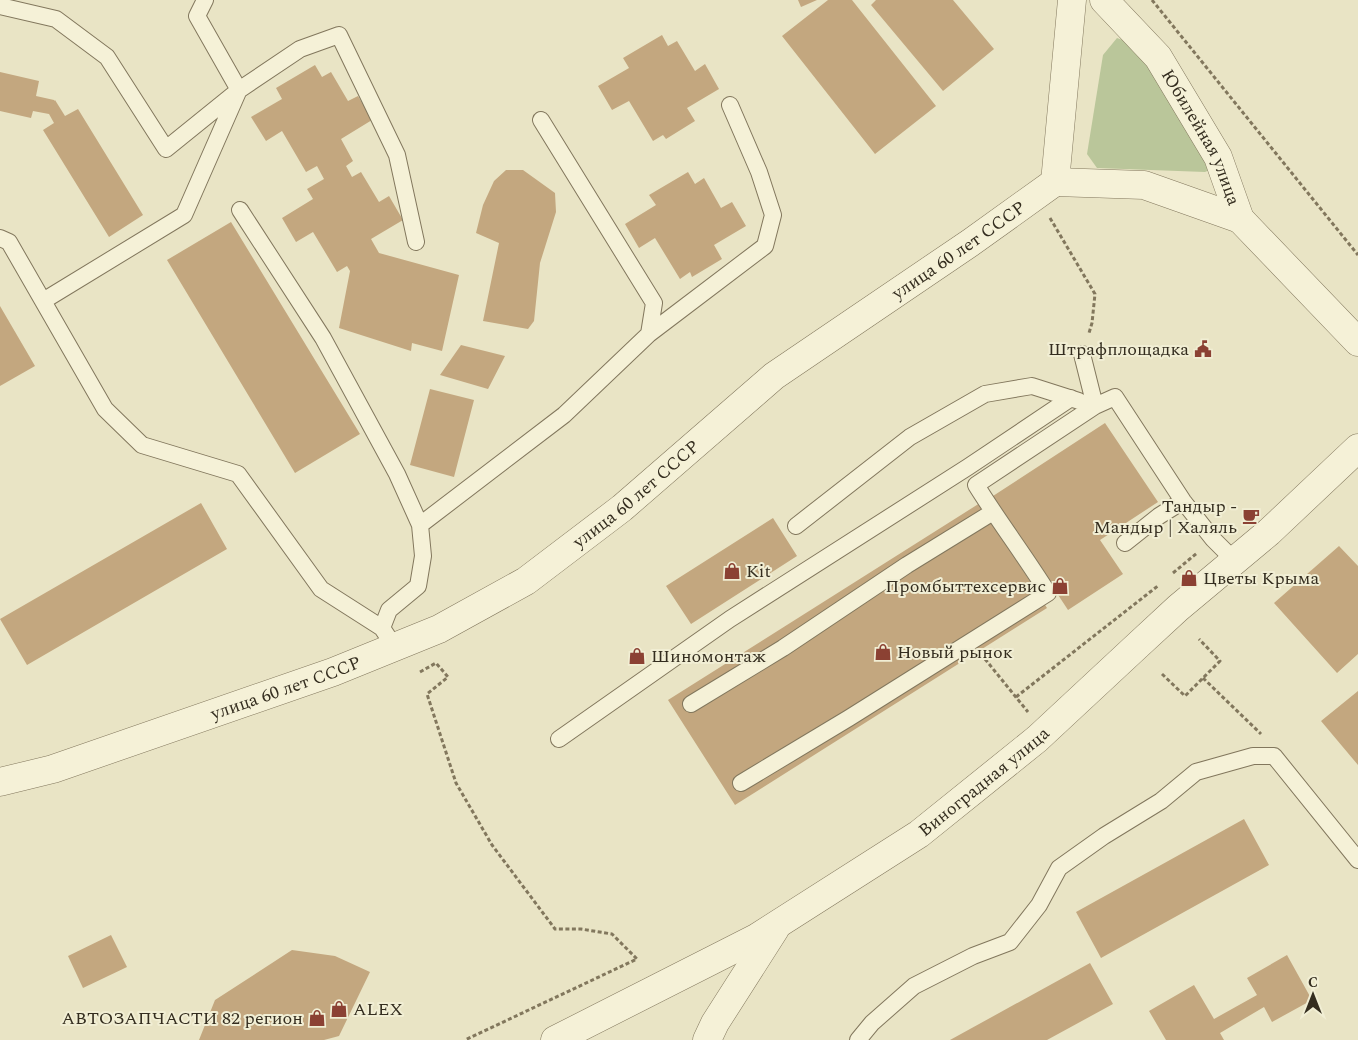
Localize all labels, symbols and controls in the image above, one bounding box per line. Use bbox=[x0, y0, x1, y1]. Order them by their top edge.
street label: Юбилейная улица bbox=[1154, 64, 1247, 209]
street label: улица 60 лет СССР bbox=[886, 194, 1031, 307]
place label: Штрафплощадка bbox=[1048, 336, 1189, 363]
public building icon: Штрафплощадка bbox=[1193, 339, 1213, 359]
street label: улица 60 лет СССР bbox=[566, 434, 706, 556]
place label: Тандыр - Мандыр | Халяль bbox=[1094, 493, 1237, 541]
cafe icon: Тандыр - Мандыр | Халяль bbox=[1241, 506, 1261, 526]
place label: Kit bbox=[746, 558, 771, 585]
shop icon: Kit bbox=[722, 561, 742, 581]
place label: Цветы Крыма bbox=[1203, 565, 1320, 592]
shop icon: Цветы Крыма bbox=[1179, 568, 1199, 588]
place label: Промбыттехсервис bbox=[885, 573, 1046, 600]
shop icon: Промбыттехсервис bbox=[1050, 576, 1070, 596]
place label: Новый рынок bbox=[897, 639, 1013, 666]
shop icon: Новый рынок bbox=[873, 642, 893, 662]
place label: Шиномонтаж bbox=[651, 643, 766, 670]
shop icon: Шиномонтаж bbox=[627, 646, 647, 666]
street label: улица 60 лет СССР bbox=[206, 649, 365, 728]
street label: Виноградная улица bbox=[913, 721, 1056, 844]
north arrow bbox=[1288, 970, 1338, 1020]
text: С bbox=[1308, 972, 1318, 993]
place label: ALEX bbox=[353, 996, 403, 1023]
shop icon: ALEX bbox=[329, 999, 349, 1019]
place label: АВТОЗАПЧАСТИ 82 регион bbox=[62, 1005, 303, 1032]
shop icon: АВТОЗАПЧАСТИ 82 регион bbox=[307, 1008, 327, 1028]

